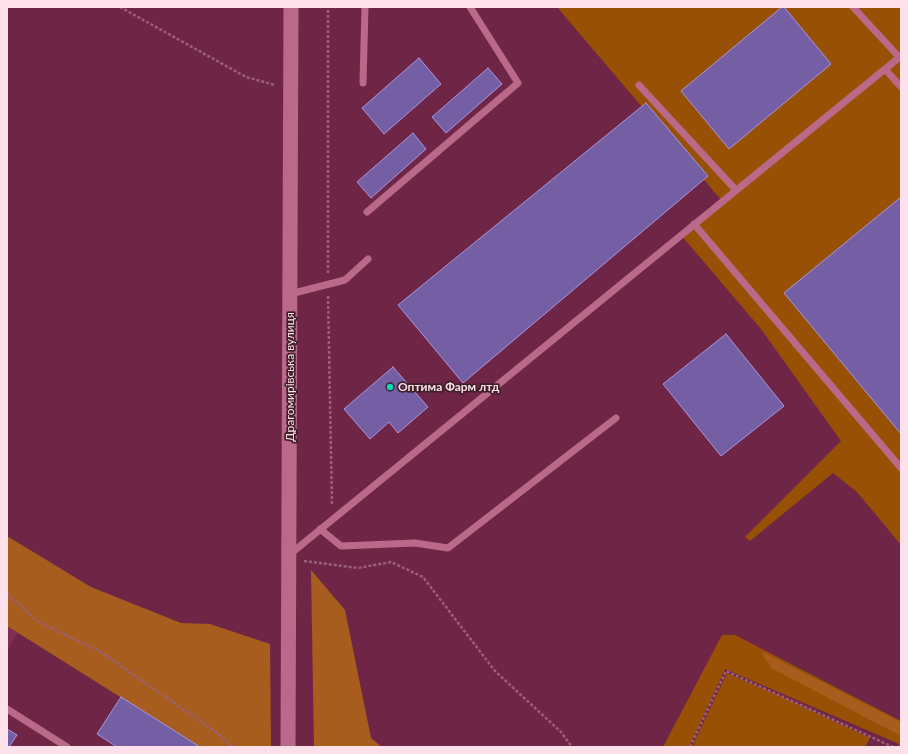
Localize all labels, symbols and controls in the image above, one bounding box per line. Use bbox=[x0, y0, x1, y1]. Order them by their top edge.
street label: Драгомирівська вулиця bbox=[283, 312, 297, 442]
place label: Оптима Фарм лтд bbox=[398, 380, 499, 394]
marker: Оптима Фарм лтд bbox=[385, 382, 395, 392]

